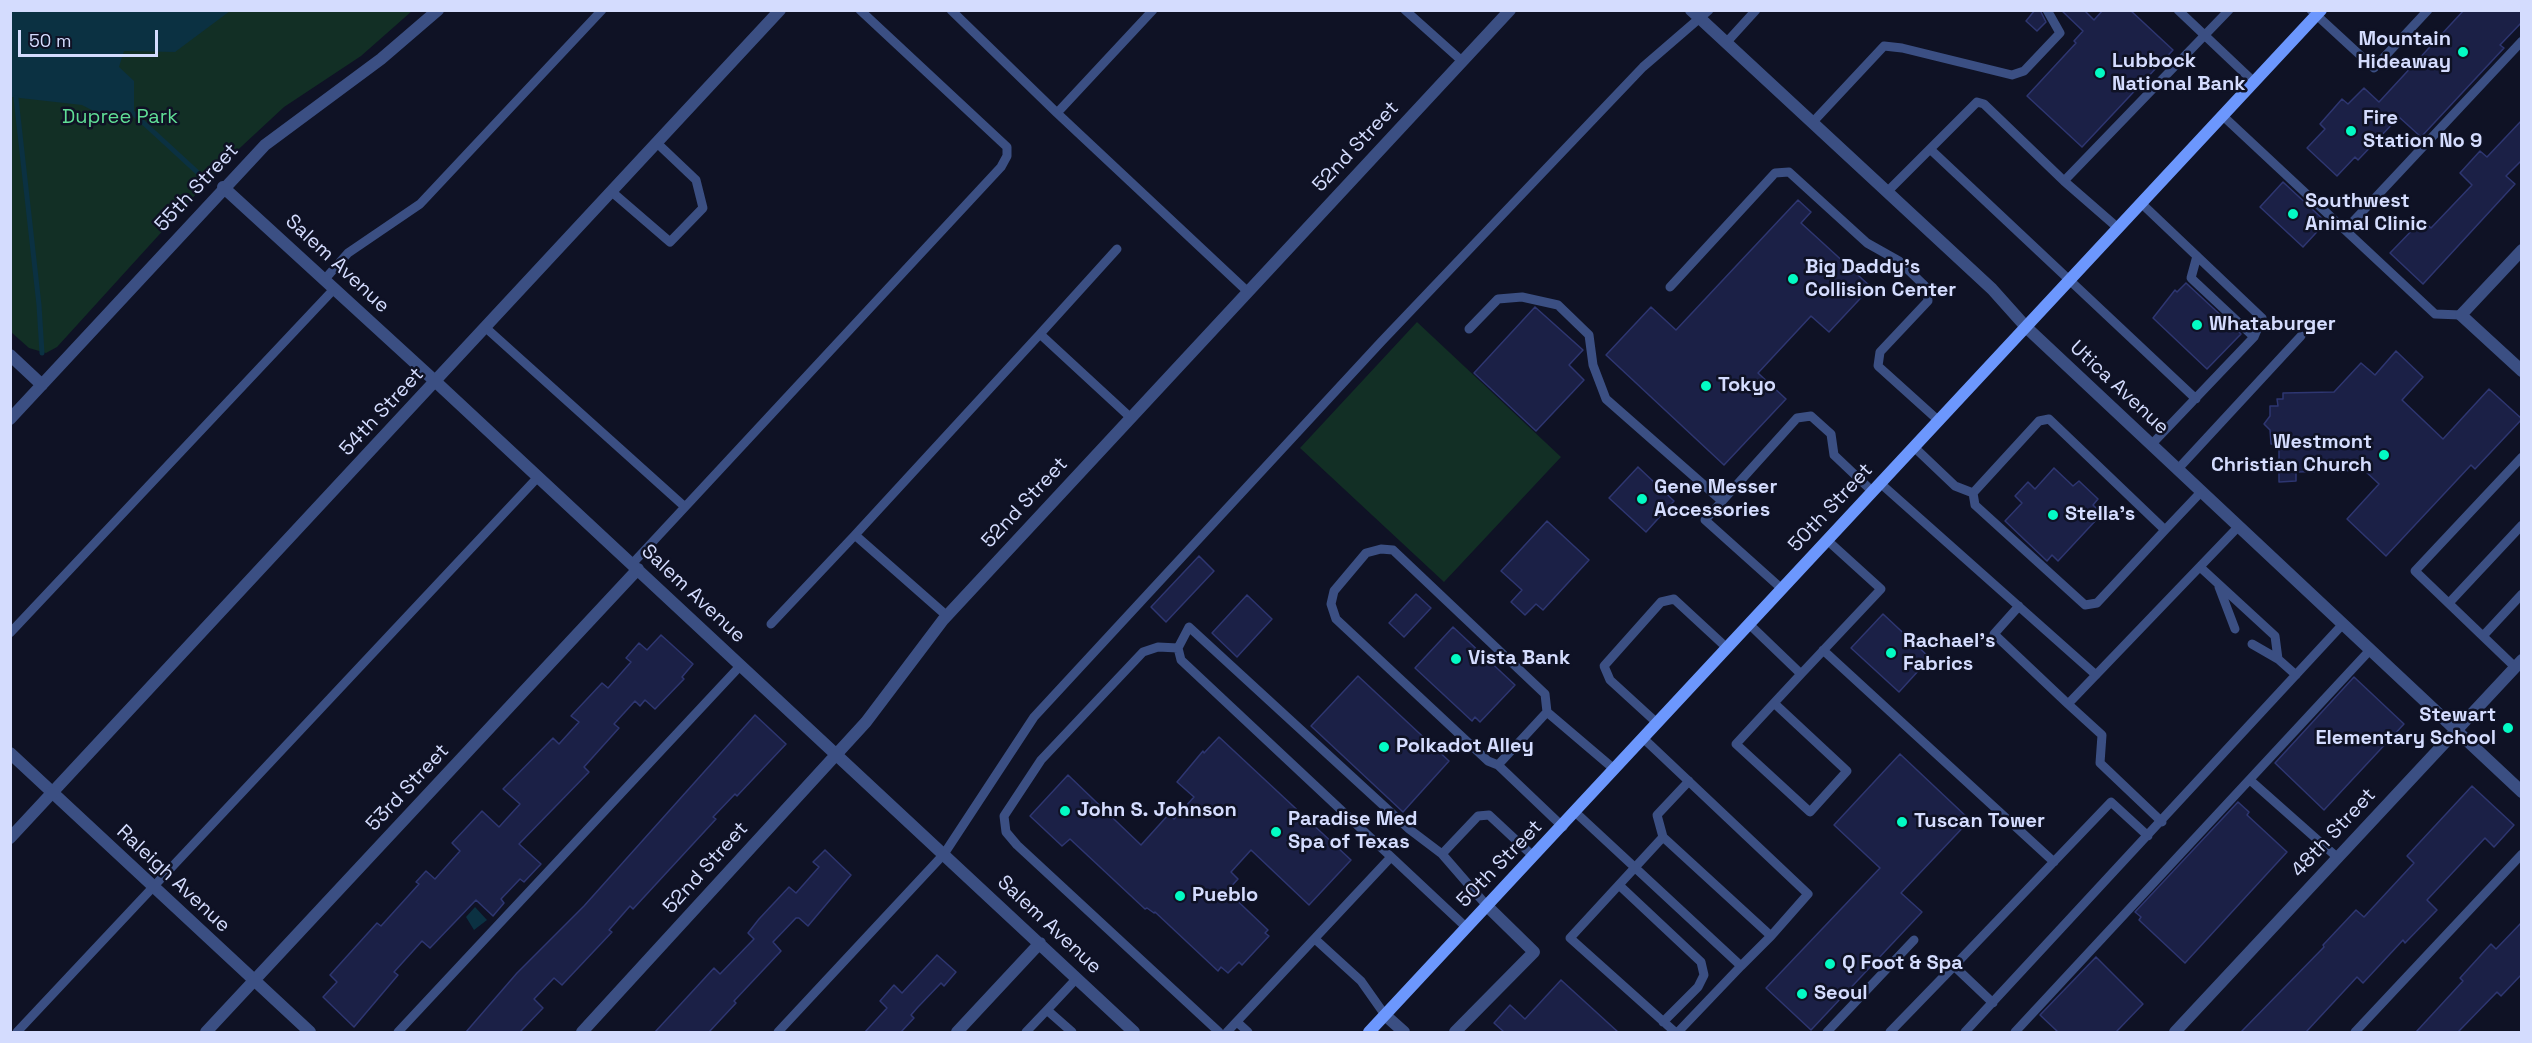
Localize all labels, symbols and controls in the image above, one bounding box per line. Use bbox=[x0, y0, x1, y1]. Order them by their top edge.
scale bar bbox=[21, 18, 160, 56]
place label: Mountain Hideaway bbox=[2357, 28, 2451, 75]
text: 50 m bbox=[29, 29, 71, 52]
marker: Mountain Hideaway bbox=[2456, 45, 2470, 59]
place label: Lubbock National Bank bbox=[2112, 50, 2246, 97]
marker: Lubbock National Bank bbox=[2093, 66, 2107, 80]
street label: 52nd Street bbox=[1308, 97, 1404, 197]
park label: Dupree Park bbox=[62, 106, 178, 130]
place label: Fire Station No 9 bbox=[2363, 107, 2482, 154]
marker: Fire Station No 9 bbox=[2344, 124, 2358, 138]
street label: 55th Street bbox=[150, 139, 244, 237]
place label: Southwest Animal Clinic bbox=[2305, 190, 2427, 237]
marker: Southwest Animal Clinic bbox=[2286, 207, 2300, 221]
street label: Salem Avenue bbox=[280, 210, 394, 318]
place label: Big Daddy's Collision Center bbox=[1805, 256, 1956, 303]
marker: Big Daddy's Collision Center bbox=[1786, 272, 1800, 286]
place label: Whataburger bbox=[2209, 313, 2336, 337]
marker: Whataburger bbox=[2190, 318, 2204, 332]
street label: Utica Avenue bbox=[2065, 336, 2173, 440]
street label: 54th Street bbox=[335, 363, 429, 461]
place label: Tokyo bbox=[1718, 374, 1776, 398]
marker: Tokyo bbox=[1699, 379, 1713, 393]
place label: Westmont Christian Church bbox=[2211, 431, 2372, 478]
marker: Westmont Christian Church bbox=[2377, 448, 2391, 462]
street label: 52nd Street bbox=[977, 453, 1073, 553]
street label: 50th Street bbox=[1784, 459, 1878, 557]
place label: Gene Messer Accessories bbox=[1654, 476, 1777, 523]
marker: Gene Messer Accessories bbox=[1635, 492, 1649, 506]
place label: Stella's bbox=[2065, 503, 2135, 527]
marker: Stella's bbox=[2046, 508, 2060, 522]
street label: Salem Avenue bbox=[636, 540, 750, 648]
place label: Rachael's Fabrics bbox=[1903, 630, 1995, 677]
marker: Rachael's Fabrics bbox=[1884, 646, 1898, 660]
place label: Vista Bank bbox=[1468, 647, 1570, 671]
marker: Vista Bank bbox=[1449, 652, 1463, 666]
place label: Stewart Elementary School bbox=[2315, 704, 2496, 751]
marker: Stewart Elementary School bbox=[2501, 721, 2515, 735]
place label: Polkadot Alley bbox=[1396, 735, 1534, 759]
street label: 53rd Street bbox=[362, 739, 454, 837]
marker: Polkadot Alley bbox=[1377, 740, 1391, 754]
street label: 48th Street bbox=[2287, 784, 2381, 882]
place label: John S. Johnson bbox=[1077, 799, 1237, 823]
marker: John S. Johnson bbox=[1058, 804, 1072, 818]
place label: Paradise Med Spa of Texas bbox=[1288, 808, 1418, 855]
place label: Tuscan Tower bbox=[1914, 810, 2045, 834]
street label: 50th Street bbox=[1452, 815, 1548, 913]
marker: Tuscan Tower bbox=[1895, 815, 1909, 829]
street label: 52nd Street bbox=[659, 817, 753, 919]
street label: Raleigh Avenue bbox=[111, 820, 235, 938]
marker: Paradise Med Spa of Texas bbox=[1269, 825, 1283, 839]
street label: Salem Avenue bbox=[992, 871, 1106, 979]
place label: Pueblo bbox=[1192, 884, 1258, 908]
marker: Pueblo bbox=[1173, 889, 1187, 903]
place label: Q Foot & Spa bbox=[1842, 952, 1963, 976]
marker: Q Foot & Spa bbox=[1823, 957, 1837, 971]
place label: Seoul bbox=[1814, 982, 1868, 1006]
marker: Seoul bbox=[1795, 987, 1809, 1001]

